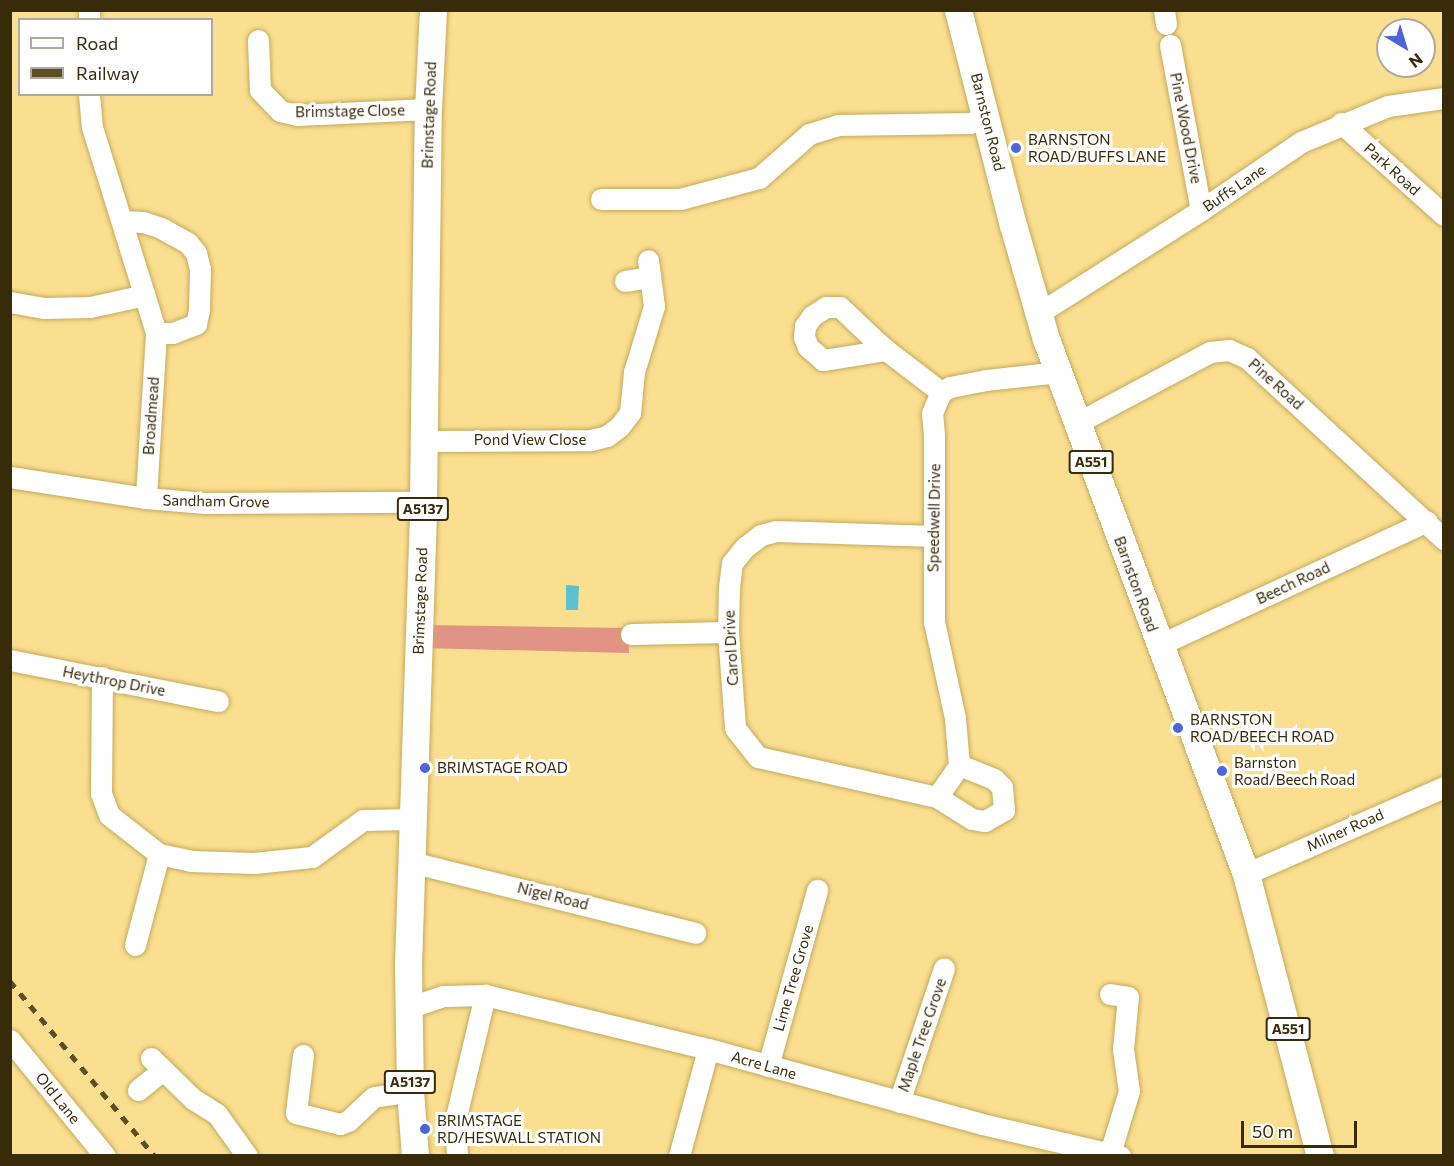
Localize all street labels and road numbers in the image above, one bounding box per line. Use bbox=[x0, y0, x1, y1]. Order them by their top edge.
street label: Brimstage Road bbox=[418, 61, 440, 169]
street label: Barnston Road bbox=[967, 71, 1009, 173]
street label: Pine Wood Drive bbox=[1166, 71, 1206, 185]
street label: Brimstage Close bbox=[295, 101, 405, 121]
street label: Park Road bbox=[1360, 139, 1424, 199]
street label: Buffs Lane bbox=[1199, 160, 1269, 216]
street label: Pine Road bbox=[1245, 355, 1307, 413]
street label: Broadmead bbox=[139, 376, 163, 456]
street label: Pond View Close bbox=[474, 431, 586, 449]
road number: A551 bbox=[1068, 451, 1114, 473]
street label: Speedwell Drive bbox=[924, 464, 944, 572]
street label: Sandham Grove bbox=[162, 491, 270, 511]
road number: A5137 bbox=[396, 498, 450, 520]
street label: Barnston Road bbox=[1110, 534, 1162, 634]
street label: Brimstage Road bbox=[409, 547, 431, 655]
street label: Beech Road bbox=[1253, 558, 1333, 608]
street label: Carol Drive bbox=[720, 610, 742, 686]
street label: Heythrop Drive bbox=[61, 662, 167, 700]
street label: Milner Road bbox=[1304, 805, 1386, 855]
street label: Nigel Road bbox=[516, 878, 590, 914]
street label: Lime Tree Grove bbox=[769, 923, 817, 1033]
street label: Maple Tree Grove bbox=[894, 976, 950, 1094]
road number: A551 bbox=[1266, 1018, 1310, 1040]
street label: Acre Lane bbox=[729, 1047, 799, 1083]
street label: Old Lane bbox=[32, 1069, 84, 1127]
road number: A5137 bbox=[383, 1071, 437, 1093]

